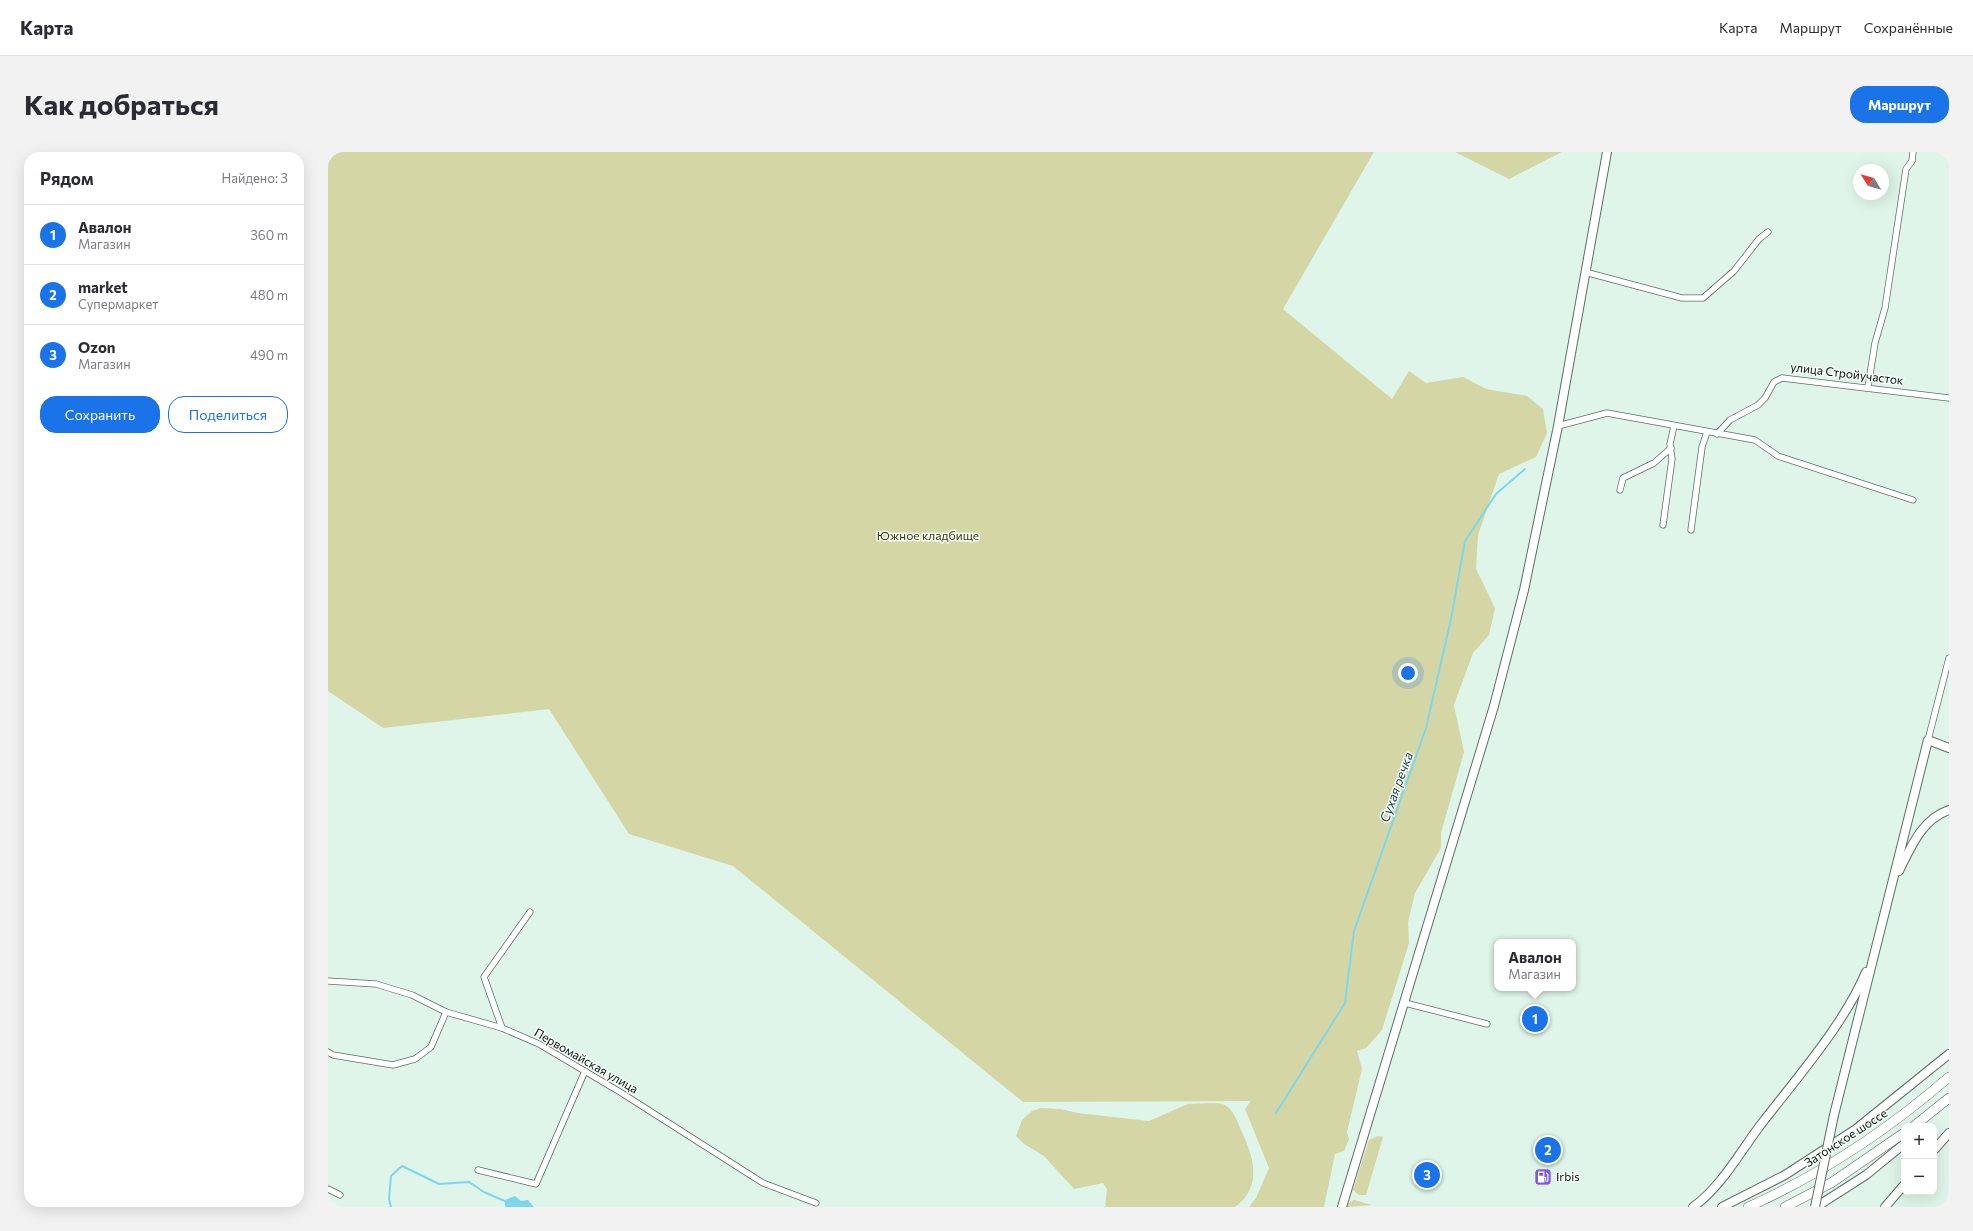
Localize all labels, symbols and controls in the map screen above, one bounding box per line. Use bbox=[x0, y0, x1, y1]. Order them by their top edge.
text: Карта bbox=[20, 16, 73, 39]
text: Карта bbox=[1719, 19, 1757, 36]
text: Маршрут bbox=[1779, 19, 1842, 36]
text: Сохранённые bbox=[1864, 19, 1953, 36]
button: Маршрут bbox=[1850, 86, 1949, 123]
text: Как добраться bbox=[24, 87, 219, 121]
north arrow bbox=[1853, 164, 1889, 200]
text: Рядом bbox=[40, 168, 94, 189]
text: Найдено: 3 bbox=[221, 170, 288, 186]
text: Авалон bbox=[78, 218, 131, 236]
text: 1 bbox=[50, 227, 56, 243]
text: 360 m bbox=[250, 227, 288, 243]
text: Магазин bbox=[78, 236, 131, 252]
text: market bbox=[78, 278, 128, 296]
text: 2 bbox=[49, 287, 57, 303]
text: 480 m bbox=[250, 287, 288, 303]
text: Супермаркет bbox=[78, 296, 158, 312]
text: Ozon bbox=[78, 338, 116, 356]
text: 3 bbox=[49, 347, 57, 363]
text: 490 m bbox=[250, 347, 288, 363]
text: Магазин bbox=[78, 356, 131, 372]
street label: улица Стройучасток bbox=[1790, 359, 1905, 387]
button: Сохранить bbox=[40, 396, 160, 433]
button: Поделиться bbox=[168, 396, 288, 433]
park label: Южное кладбище bbox=[877, 528, 979, 542]
your location bbox=[1398, 663, 1418, 683]
water label: Сухая речка bbox=[1376, 750, 1416, 824]
popup bbox=[1494, 939, 1576, 991]
text: Авалон bbox=[1508, 948, 1562, 966]
text: Магазин bbox=[1508, 966, 1561, 982]
pin: 1 bbox=[1522, 1004, 1548, 1034]
street label: Первомайская улица bbox=[532, 1025, 641, 1096]
street label: Затонское шоссе bbox=[1801, 1105, 1889, 1169]
map controls bbox=[1901, 1123, 1937, 1195]
button: + bbox=[1901, 1123, 1937, 1159]
pin: 2 bbox=[1535, 1135, 1561, 1165]
button: − bbox=[1901, 1159, 1937, 1195]
pin: 3 bbox=[1414, 1160, 1440, 1190]
fuel station icon: Irbis bbox=[1533, 1167, 1553, 1187]
place label: Irbis bbox=[1556, 1169, 1580, 1183]

